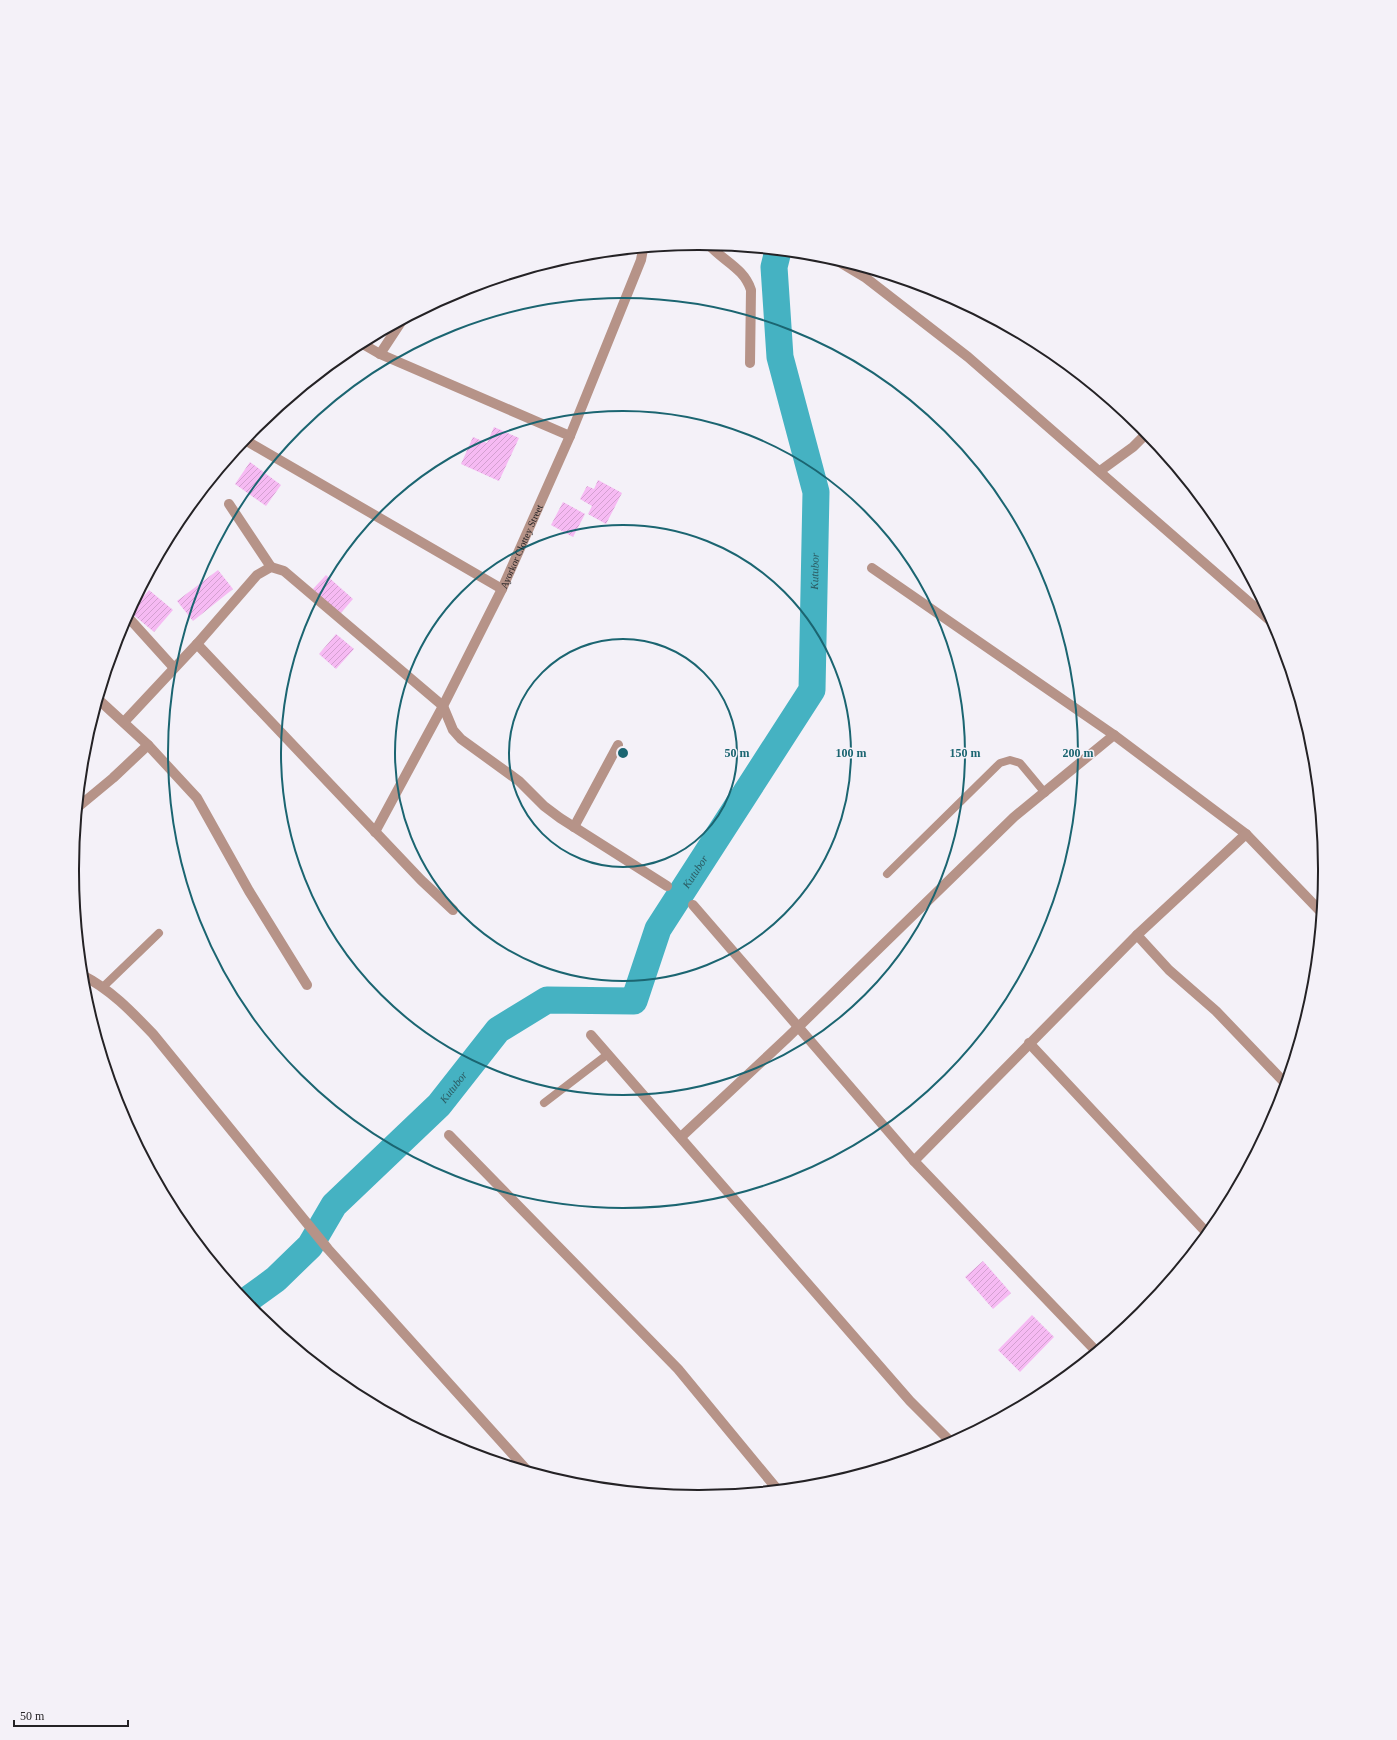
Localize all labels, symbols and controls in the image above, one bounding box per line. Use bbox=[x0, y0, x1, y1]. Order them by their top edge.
street label: Ayorkor Clottey Street bbox=[498, 502, 545, 590]
water label: Kutubor bbox=[808, 552, 821, 591]
centre of rings bbox=[616, 746, 630, 760]
text: 50 m bbox=[725, 746, 750, 760]
text: 100 m bbox=[836, 746, 867, 760]
text: 150 m bbox=[950, 746, 981, 760]
text: 200 m bbox=[1063, 746, 1094, 760]
water label: Kutubor bbox=[679, 852, 710, 891]
water label: Kutubor bbox=[436, 1068, 470, 1106]
scale bar bbox=[14, 1702, 128, 1728]
text: 50 m bbox=[20, 1709, 45, 1723]

